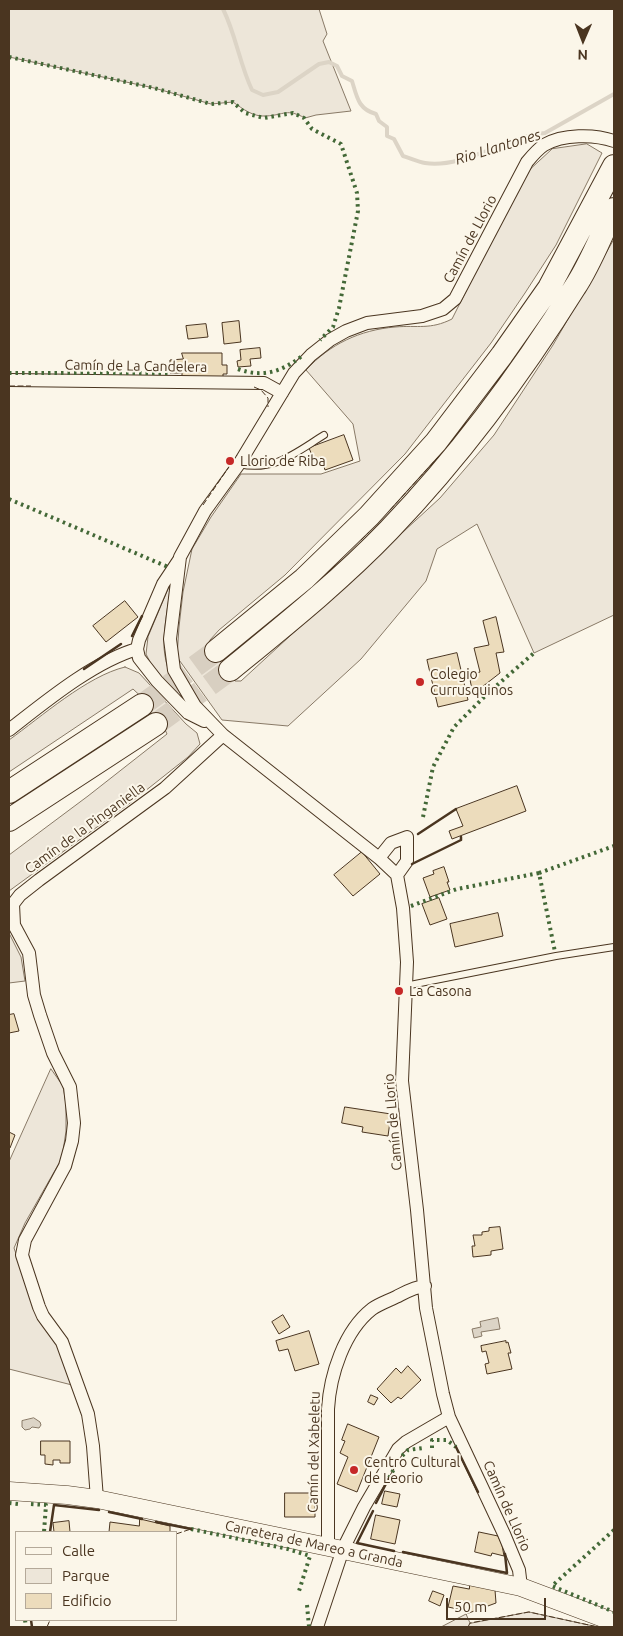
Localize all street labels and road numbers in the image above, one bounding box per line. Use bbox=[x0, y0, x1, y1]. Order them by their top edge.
street label: Camín de Llorio bbox=[440, 192, 500, 286]
street label: Camín de La Candelera bbox=[64, 356, 208, 376]
street label: Camín de la Pinganiella bbox=[22, 779, 148, 877]
street label: Camín de Llorio bbox=[380, 1073, 406, 1171]
street label: Camín del Xabeletu bbox=[305, 1391, 323, 1513]
street label: Camín de Llorio bbox=[480, 1458, 534, 1554]
street label: Carretera de Mareo a Granda bbox=[224, 1517, 404, 1571]

